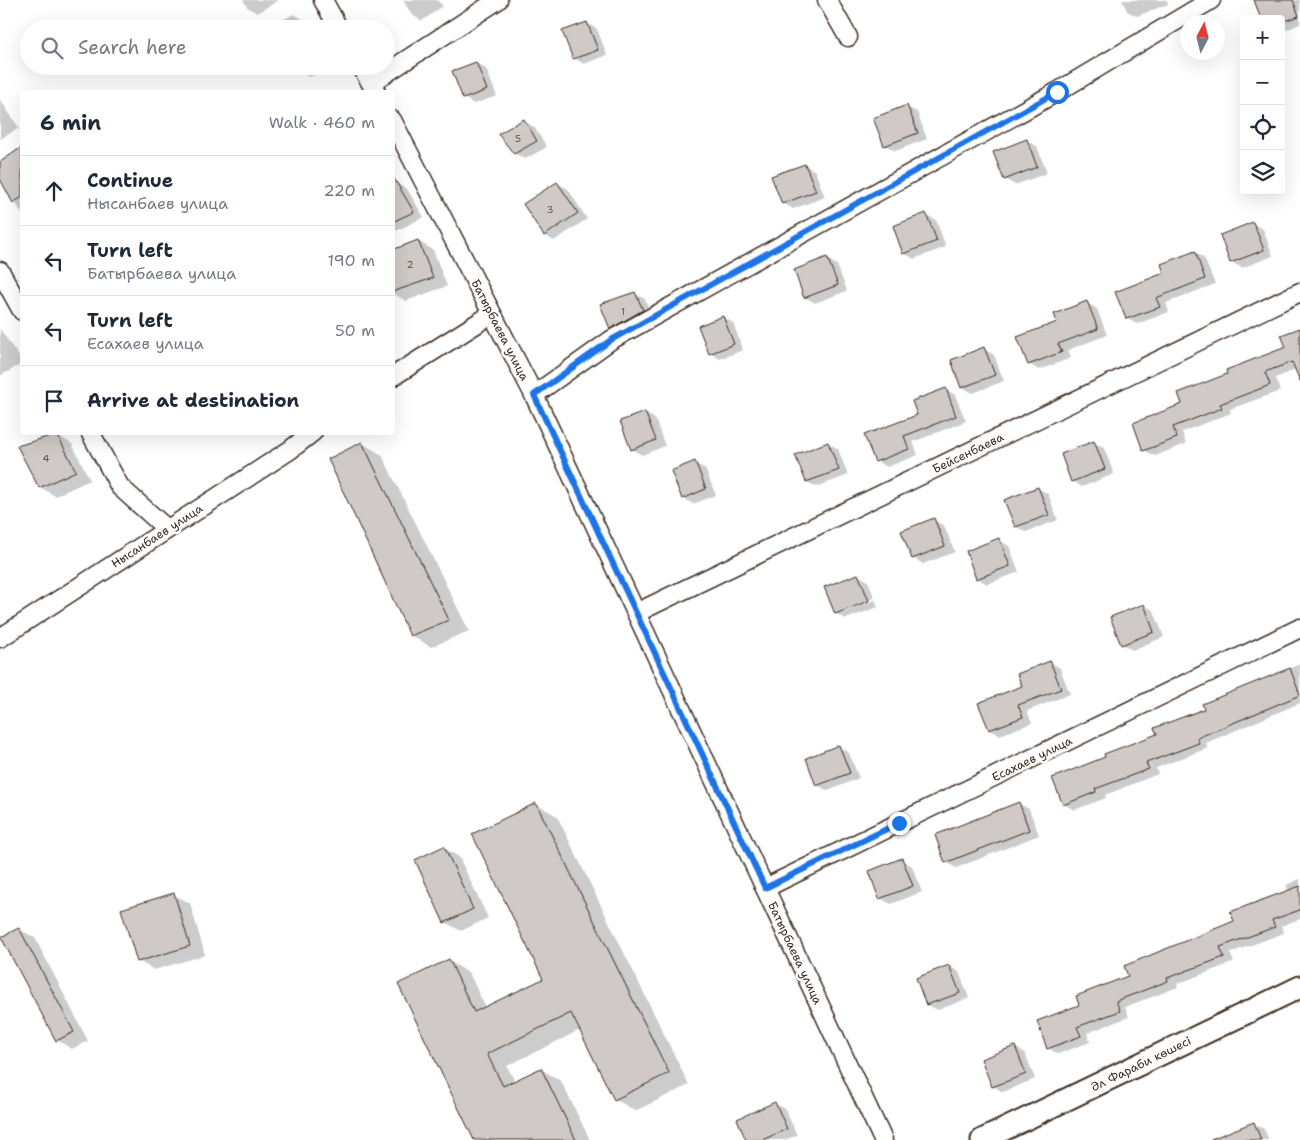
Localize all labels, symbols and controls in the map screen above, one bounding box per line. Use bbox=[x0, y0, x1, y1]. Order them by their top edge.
north arrow bbox=[1180, 15, 1225, 60]
map controls bbox=[1240, 15, 1285, 195]
button: + bbox=[1240, 15, 1285, 60]
search box bbox=[20, 20, 395, 75]
icon: search bbox=[38, 34, 66, 62]
text: Search here bbox=[78, 35, 187, 60]
button: − bbox=[1240, 60, 1285, 105]
route start bbox=[1046, 81, 1069, 104]
button: locate bbox=[1240, 105, 1285, 150]
text: 6 min bbox=[40, 109, 101, 137]
text: Walk · 460 m bbox=[269, 112, 375, 133]
house number: 5 bbox=[515, 132, 521, 145]
button: layers bbox=[1240, 150, 1285, 195]
text: Continue bbox=[87, 168, 173, 193]
icon: ahead bbox=[40, 177, 68, 205]
text: 220 m bbox=[323, 180, 375, 201]
text: Нысанбаев улица bbox=[87, 193, 228, 214]
house number: 3 bbox=[547, 203, 554, 216]
text: Turn left bbox=[87, 238, 173, 263]
icon: left bbox=[40, 247, 68, 275]
text: 190 m bbox=[328, 250, 375, 271]
house number: 2 bbox=[407, 258, 414, 271]
text: Батырбаева улица bbox=[87, 263, 236, 284]
street label: Батырбаева улица bbox=[467, 277, 533, 384]
house number: 1 bbox=[621, 305, 625, 318]
text: Turn left bbox=[87, 308, 173, 333]
icon: left bbox=[40, 317, 68, 345]
text: 50 m bbox=[335, 320, 375, 341]
text: Есахаев улица bbox=[87, 333, 204, 354]
icon: arrive bbox=[40, 387, 68, 415]
text: Arrive at destination bbox=[87, 388, 299, 413]
street label: Бейсенбаева bbox=[930, 429, 1007, 477]
house number: 4 bbox=[43, 452, 50, 465]
street label: Нысанбаев улица bbox=[108, 500, 206, 572]
street label: Есахаев улица bbox=[989, 732, 1075, 785]
route end bbox=[888, 812, 911, 835]
street label: Батырбаева улица bbox=[764, 899, 826, 1008]
street label: Әл Фараби көшесі bbox=[1088, 1033, 1194, 1095]

